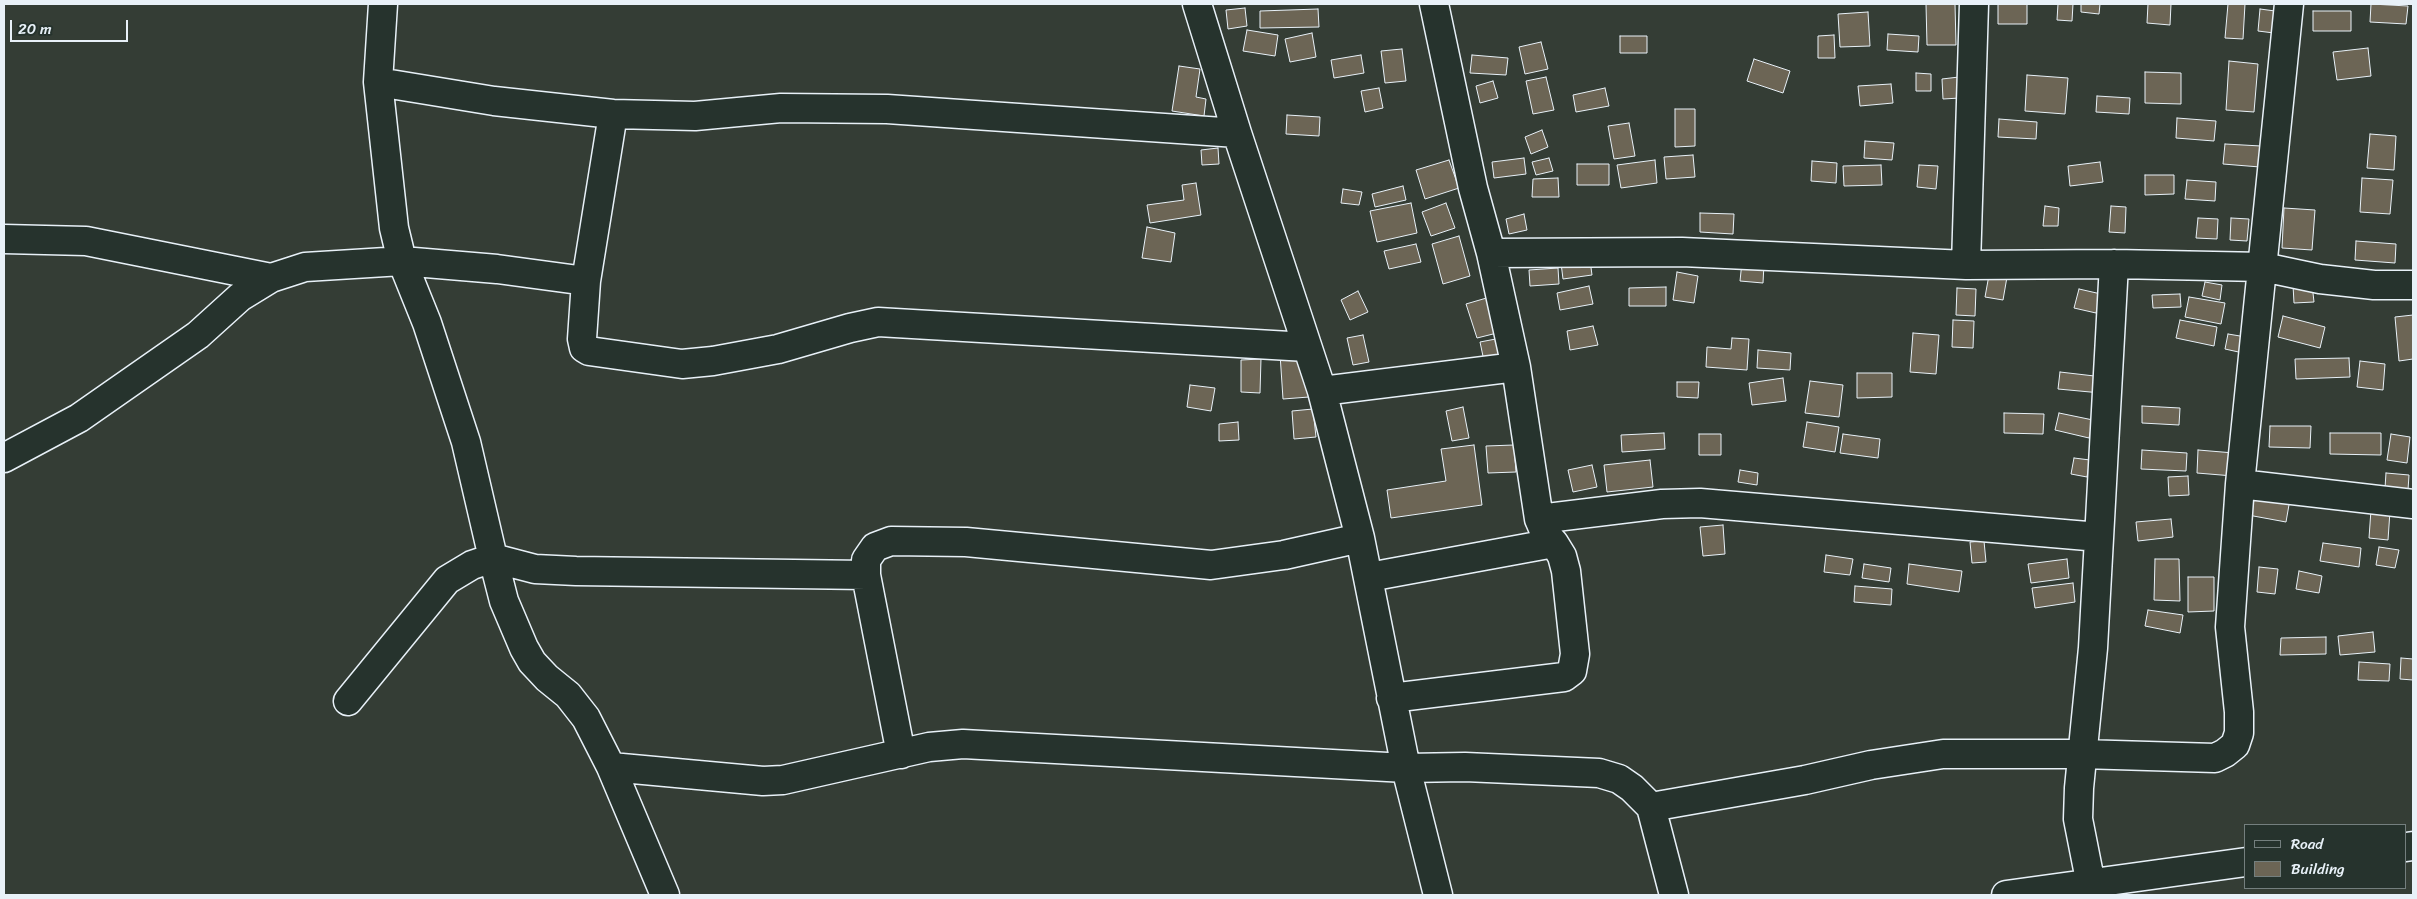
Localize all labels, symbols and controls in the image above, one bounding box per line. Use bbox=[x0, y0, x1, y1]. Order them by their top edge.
scale bar bbox=[12, 10, 130, 42]
text: 20 m bbox=[18, 16, 52, 42]
legend bbox=[2244, 824, 2407, 889]
text: Road bbox=[2291, 831, 2323, 857]
text: Building bbox=[2291, 856, 2345, 882]

